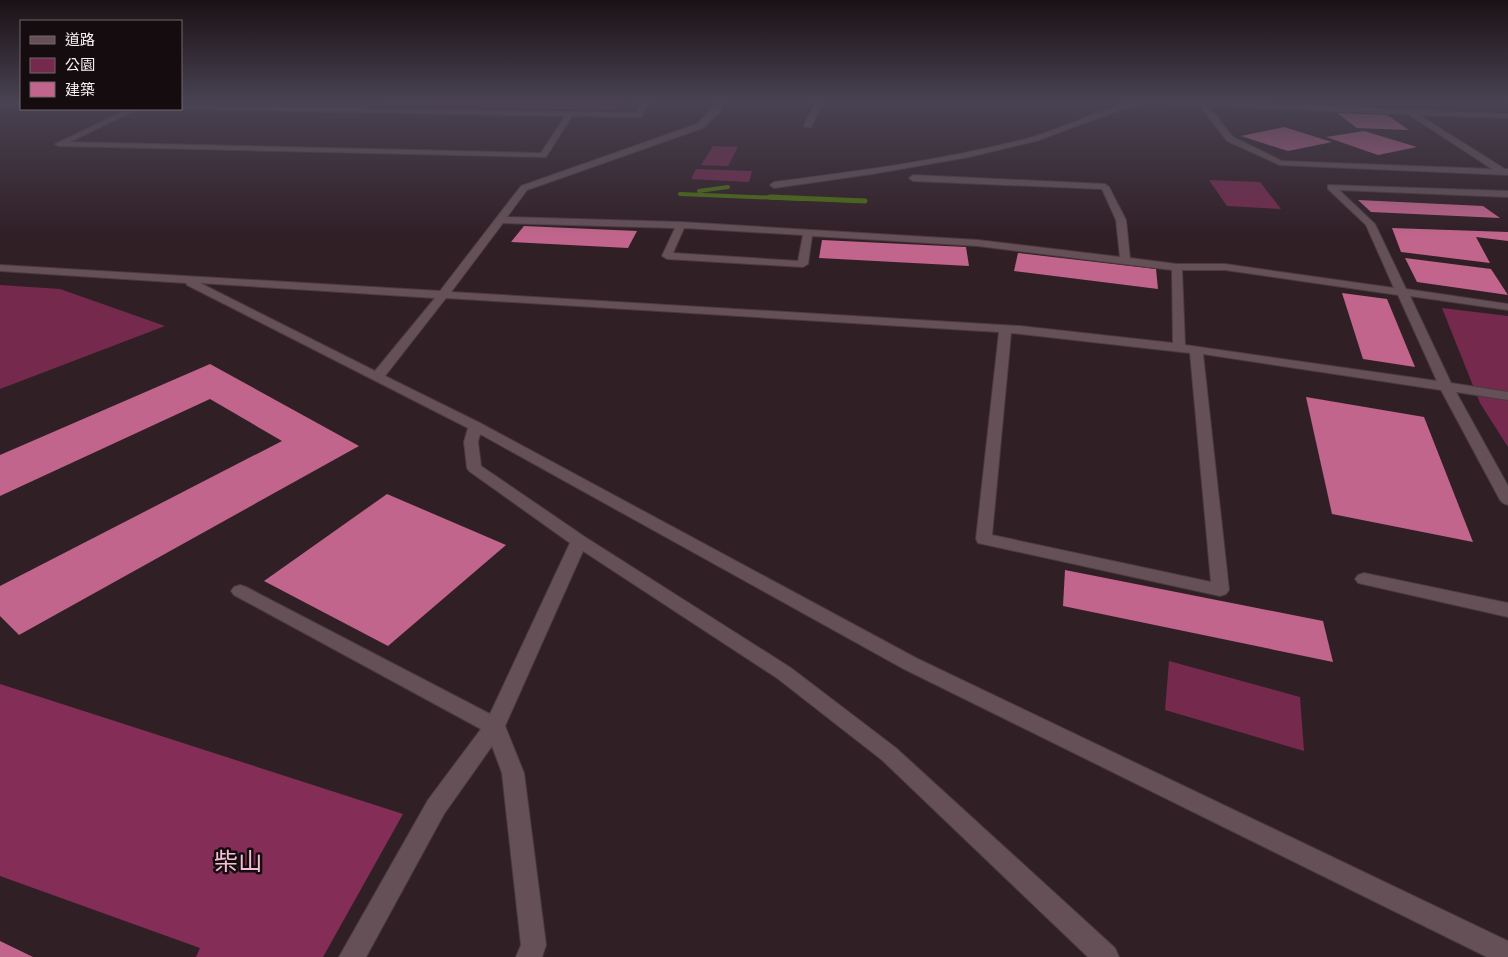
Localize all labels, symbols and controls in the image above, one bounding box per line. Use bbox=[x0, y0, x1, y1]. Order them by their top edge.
legend bbox=[20, 20, 182, 110]
text: 道路 bbox=[65, 29, 95, 51]
text: 公園 bbox=[65, 54, 95, 76]
text: 建築 bbox=[65, 79, 95, 101]
park label: 柴山 bbox=[214, 844, 262, 879]

